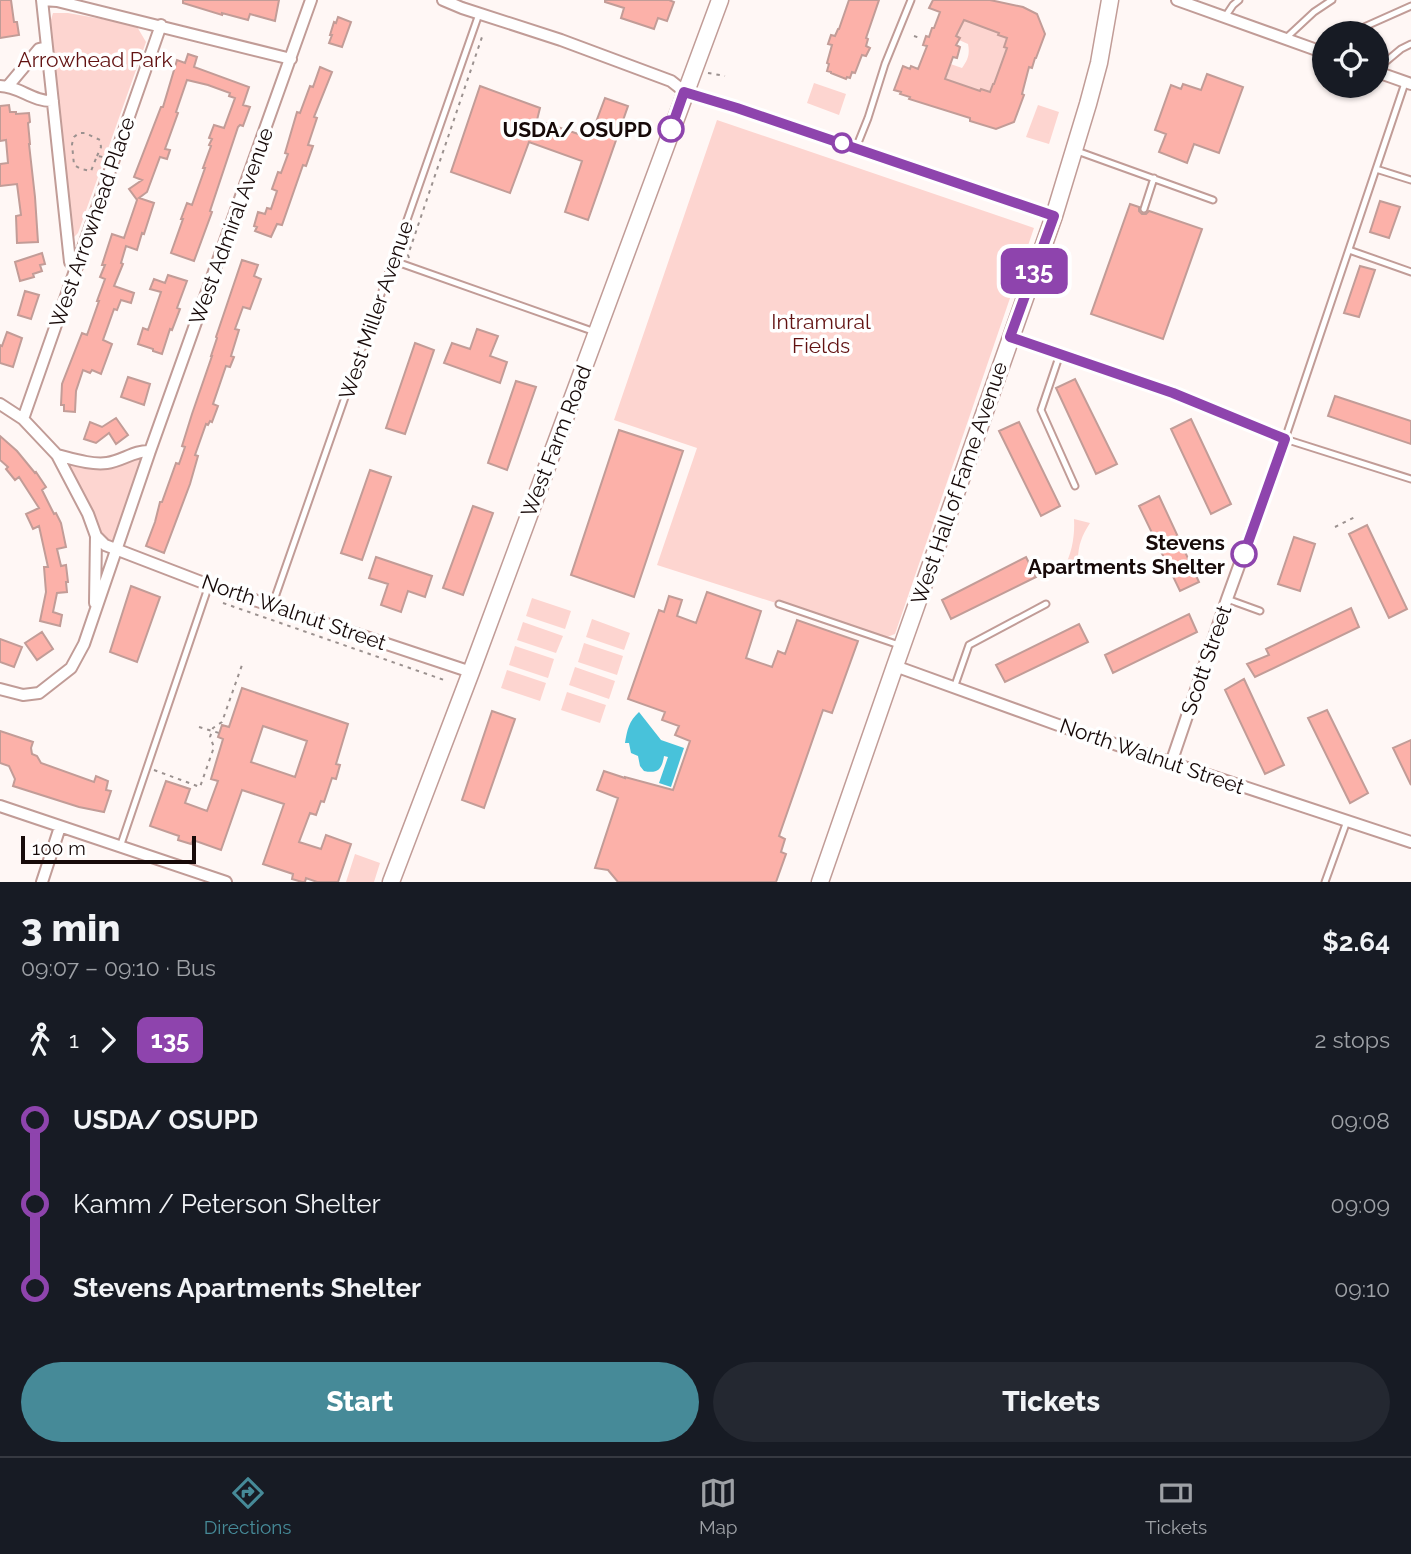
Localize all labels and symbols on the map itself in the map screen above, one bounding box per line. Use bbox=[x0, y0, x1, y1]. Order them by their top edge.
park label: Arrowhead Park bbox=[17, 47, 173, 72]
street label: West Arrowhead Place bbox=[44, 113, 140, 331]
marker: USDA/ OSUPD bbox=[658, 116, 684, 142]
place label: USDA/ OSUPD bbox=[502, 117, 652, 142]
street label: West Admiral Avenue bbox=[184, 124, 278, 328]
unlabelled marker bbox=[832, 133, 852, 153]
street label: West Miller Avenue bbox=[334, 217, 418, 403]
line badge: 135 bbox=[994, 248, 1074, 294]
park label: Intramural Fields bbox=[771, 309, 871, 358]
street label: West Hall of Fame Avenue bbox=[906, 358, 1012, 608]
street label: West Farm Road bbox=[516, 362, 596, 520]
place label: Stevens Apartments Shelter bbox=[1028, 530, 1225, 579]
marker: Stevens Apartments Shelter bbox=[1231, 541, 1257, 567]
street label: North Walnut Street bbox=[199, 569, 389, 655]
street label: Scott Street bbox=[1176, 602, 1236, 718]
street label: North Walnut Street bbox=[1057, 713, 1247, 799]
scale bar bbox=[21, 833, 196, 865]

